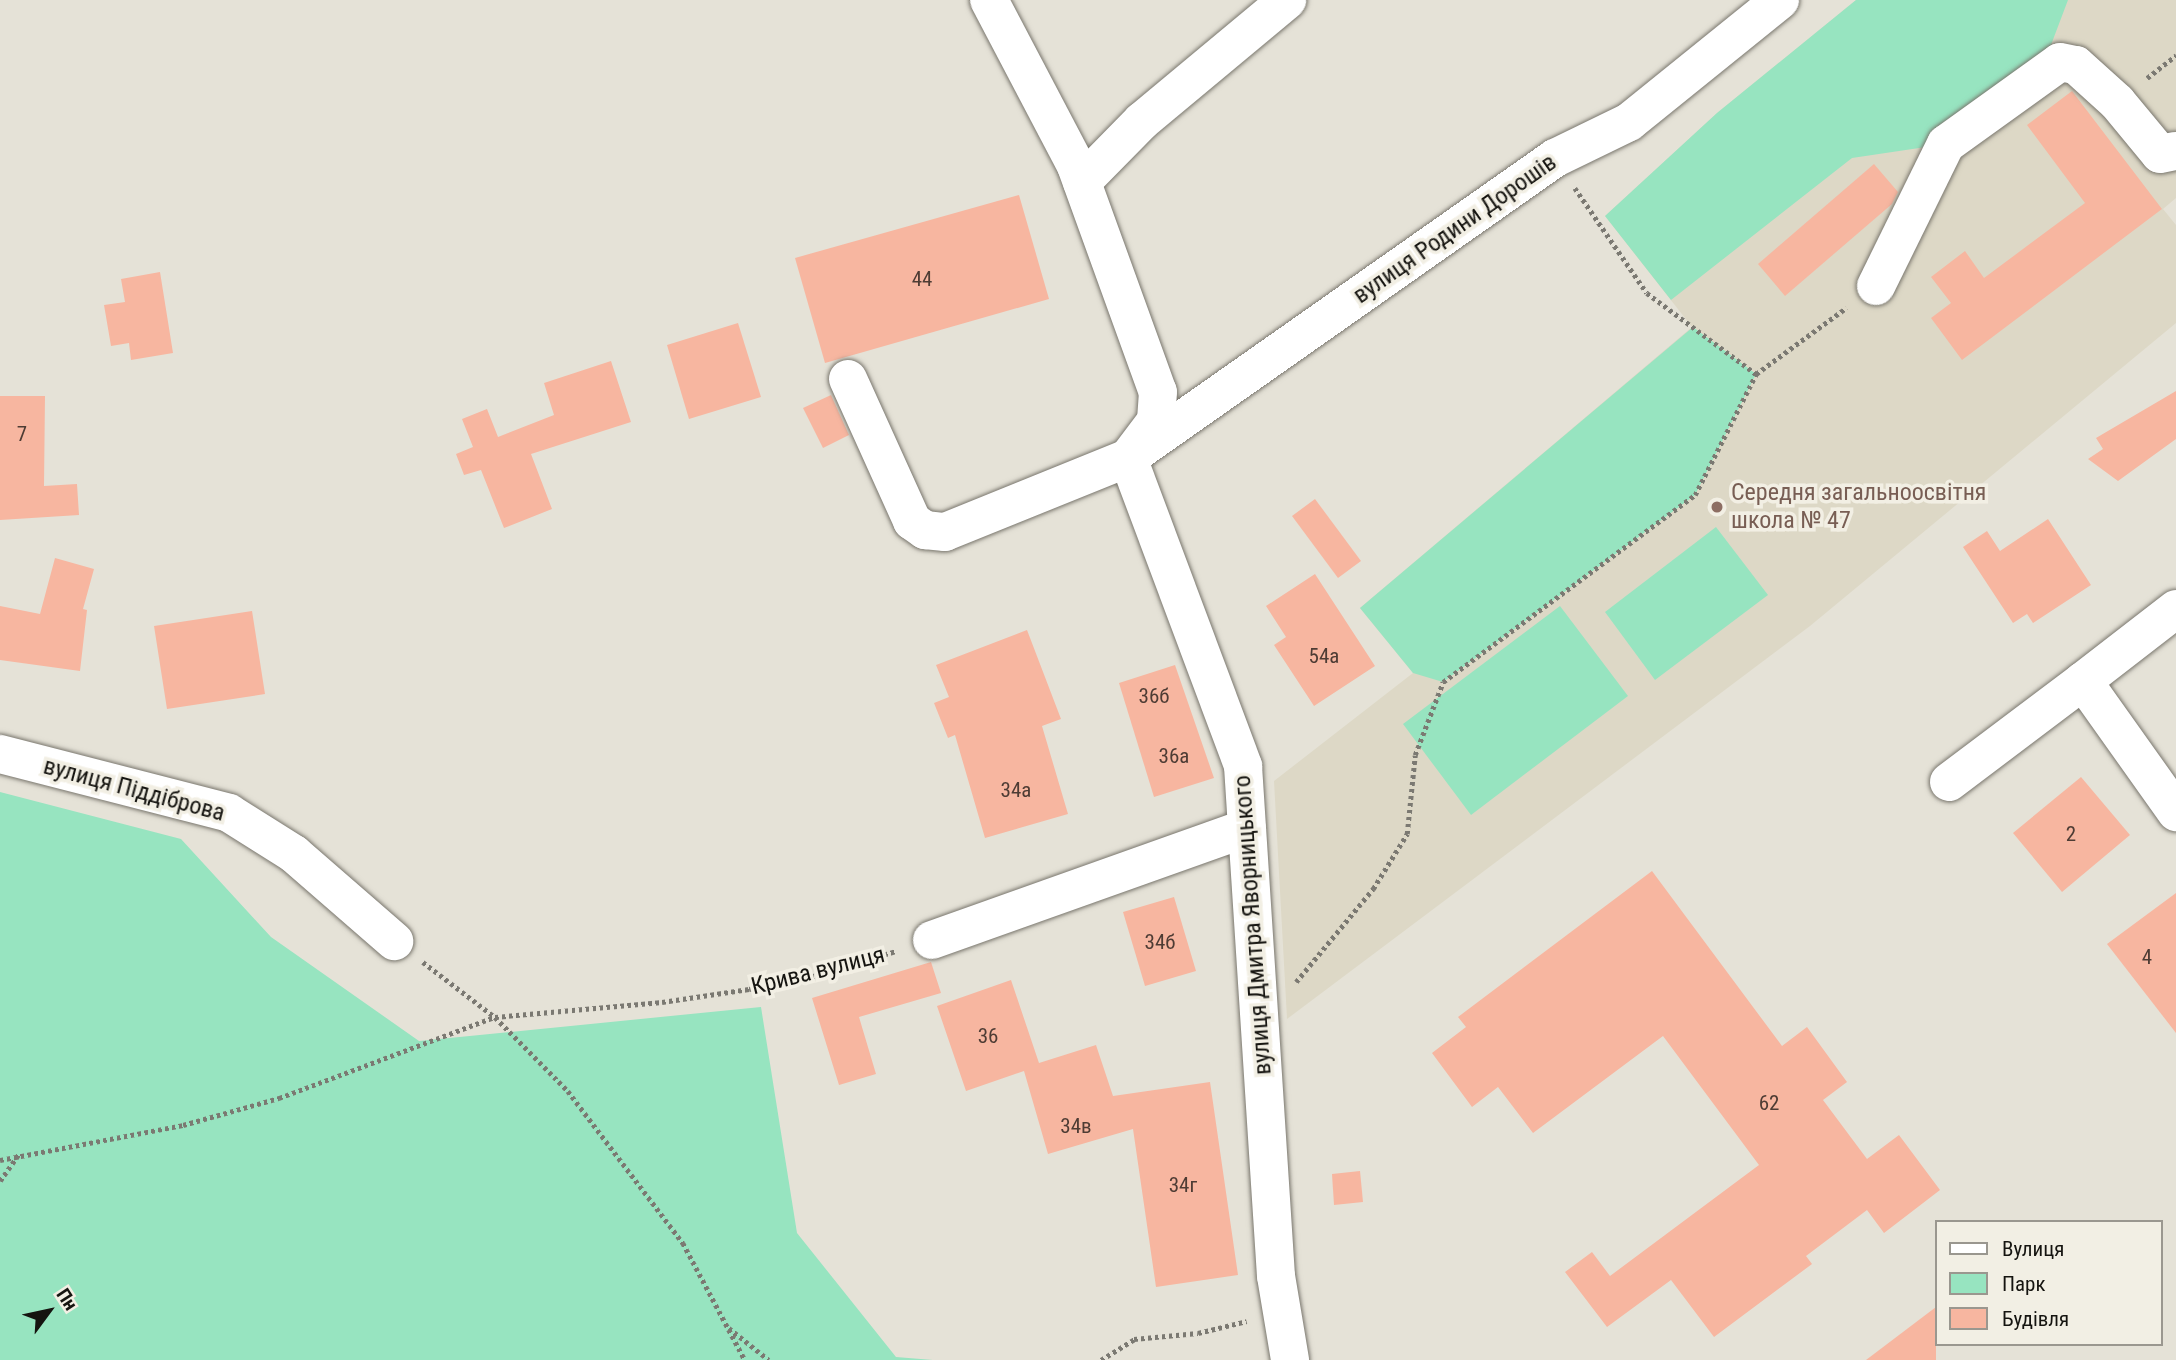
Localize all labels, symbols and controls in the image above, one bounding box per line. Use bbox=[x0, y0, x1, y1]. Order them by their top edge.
street label: вулиця Родини Дорошів bbox=[1348, 148, 1562, 310]
house number: 44 bbox=[912, 266, 932, 292]
house number: 7 bbox=[17, 421, 27, 447]
place label: Середня загальноосвітня школа № 47 bbox=[1731, 479, 1986, 535]
marker: Середня загальноосвітня школа № 47 bbox=[1709, 499, 1725, 515]
house number: 54а bbox=[1309, 643, 1339, 669]
house number: 36б bbox=[1139, 683, 1169, 709]
house number: 36а bbox=[1159, 743, 1189, 769]
street label: вулиця Піддіброва bbox=[40, 752, 228, 828]
street label: вулиця Дмитра Яворницького bbox=[1228, 774, 1278, 1076]
house number: 34а bbox=[1001, 777, 1031, 803]
house number: 2 bbox=[2066, 821, 2076, 847]
house number: 34б bbox=[1145, 929, 1175, 955]
street label: Крива вулиця bbox=[748, 941, 888, 1001]
house number: 4 bbox=[2142, 944, 2152, 970]
house number: 36 bbox=[978, 1023, 998, 1049]
house number: 62 bbox=[1759, 1090, 1779, 1116]
house number: 34в bbox=[1060, 1113, 1092, 1139]
house number: 34г bbox=[1169, 1172, 1197, 1198]
legend bbox=[1934, 1220, 2162, 1346]
text: Вулиця bbox=[2002, 1237, 2064, 1261]
text: Парк bbox=[2002, 1272, 2046, 1296]
north arrow bbox=[14, 1276, 84, 1346]
text: Пн bbox=[52, 1284, 82, 1314]
text: Будівля bbox=[2002, 1307, 2069, 1331]

